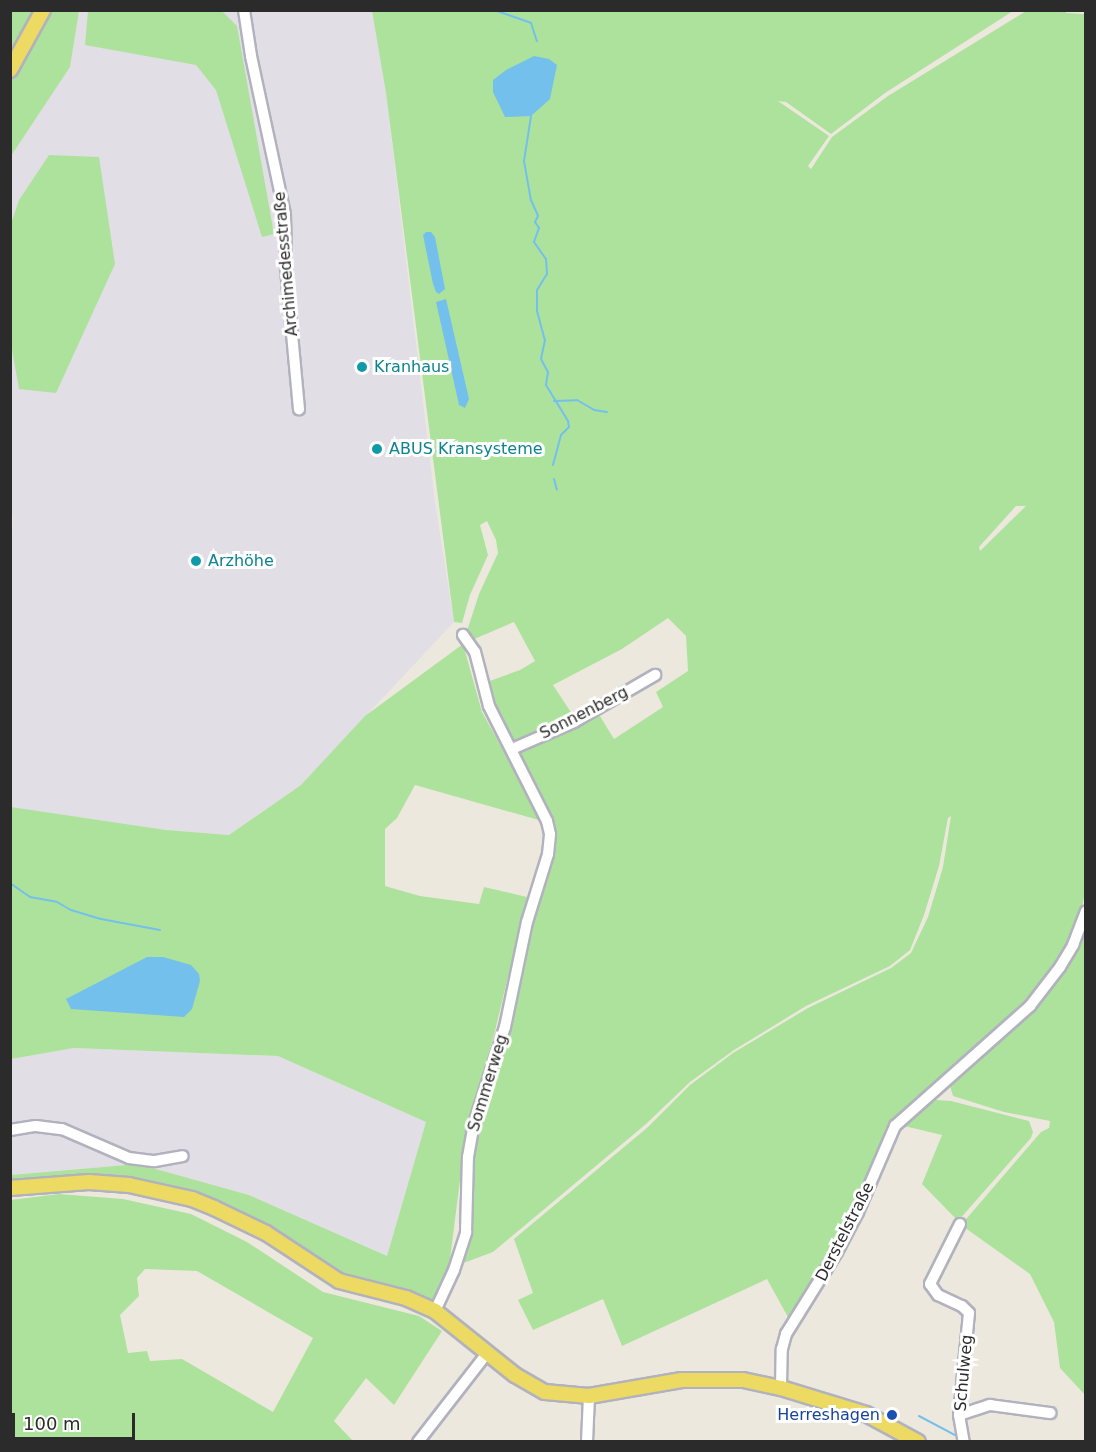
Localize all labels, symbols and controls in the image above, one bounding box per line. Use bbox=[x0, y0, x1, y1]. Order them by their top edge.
street label: Archimedesstraße bbox=[270, 191, 302, 337]
place label: Kranhaus bbox=[374, 357, 449, 377]
marker: Kranhaus bbox=[355, 360, 369, 374]
place label: ABUS Kransysteme bbox=[389, 439, 543, 459]
marker: ABUS Kransysteme bbox=[370, 442, 384, 456]
place label: Arzhöhe bbox=[208, 551, 274, 571]
marker: Arzhöhe bbox=[189, 554, 203, 568]
street label: Sonnenberg bbox=[537, 683, 631, 743]
street label: Sommerweg bbox=[464, 1032, 512, 1134]
street label: Derstelstraße bbox=[812, 1179, 878, 1285]
street label: Schulweg bbox=[951, 1334, 977, 1412]
scale bar bbox=[15, 1401, 138, 1439]
place label: Herreshagen bbox=[777, 1405, 880, 1425]
marker: Herreshagen bbox=[885, 1408, 899, 1422]
text: 100 m bbox=[23, 1413, 81, 1434]

